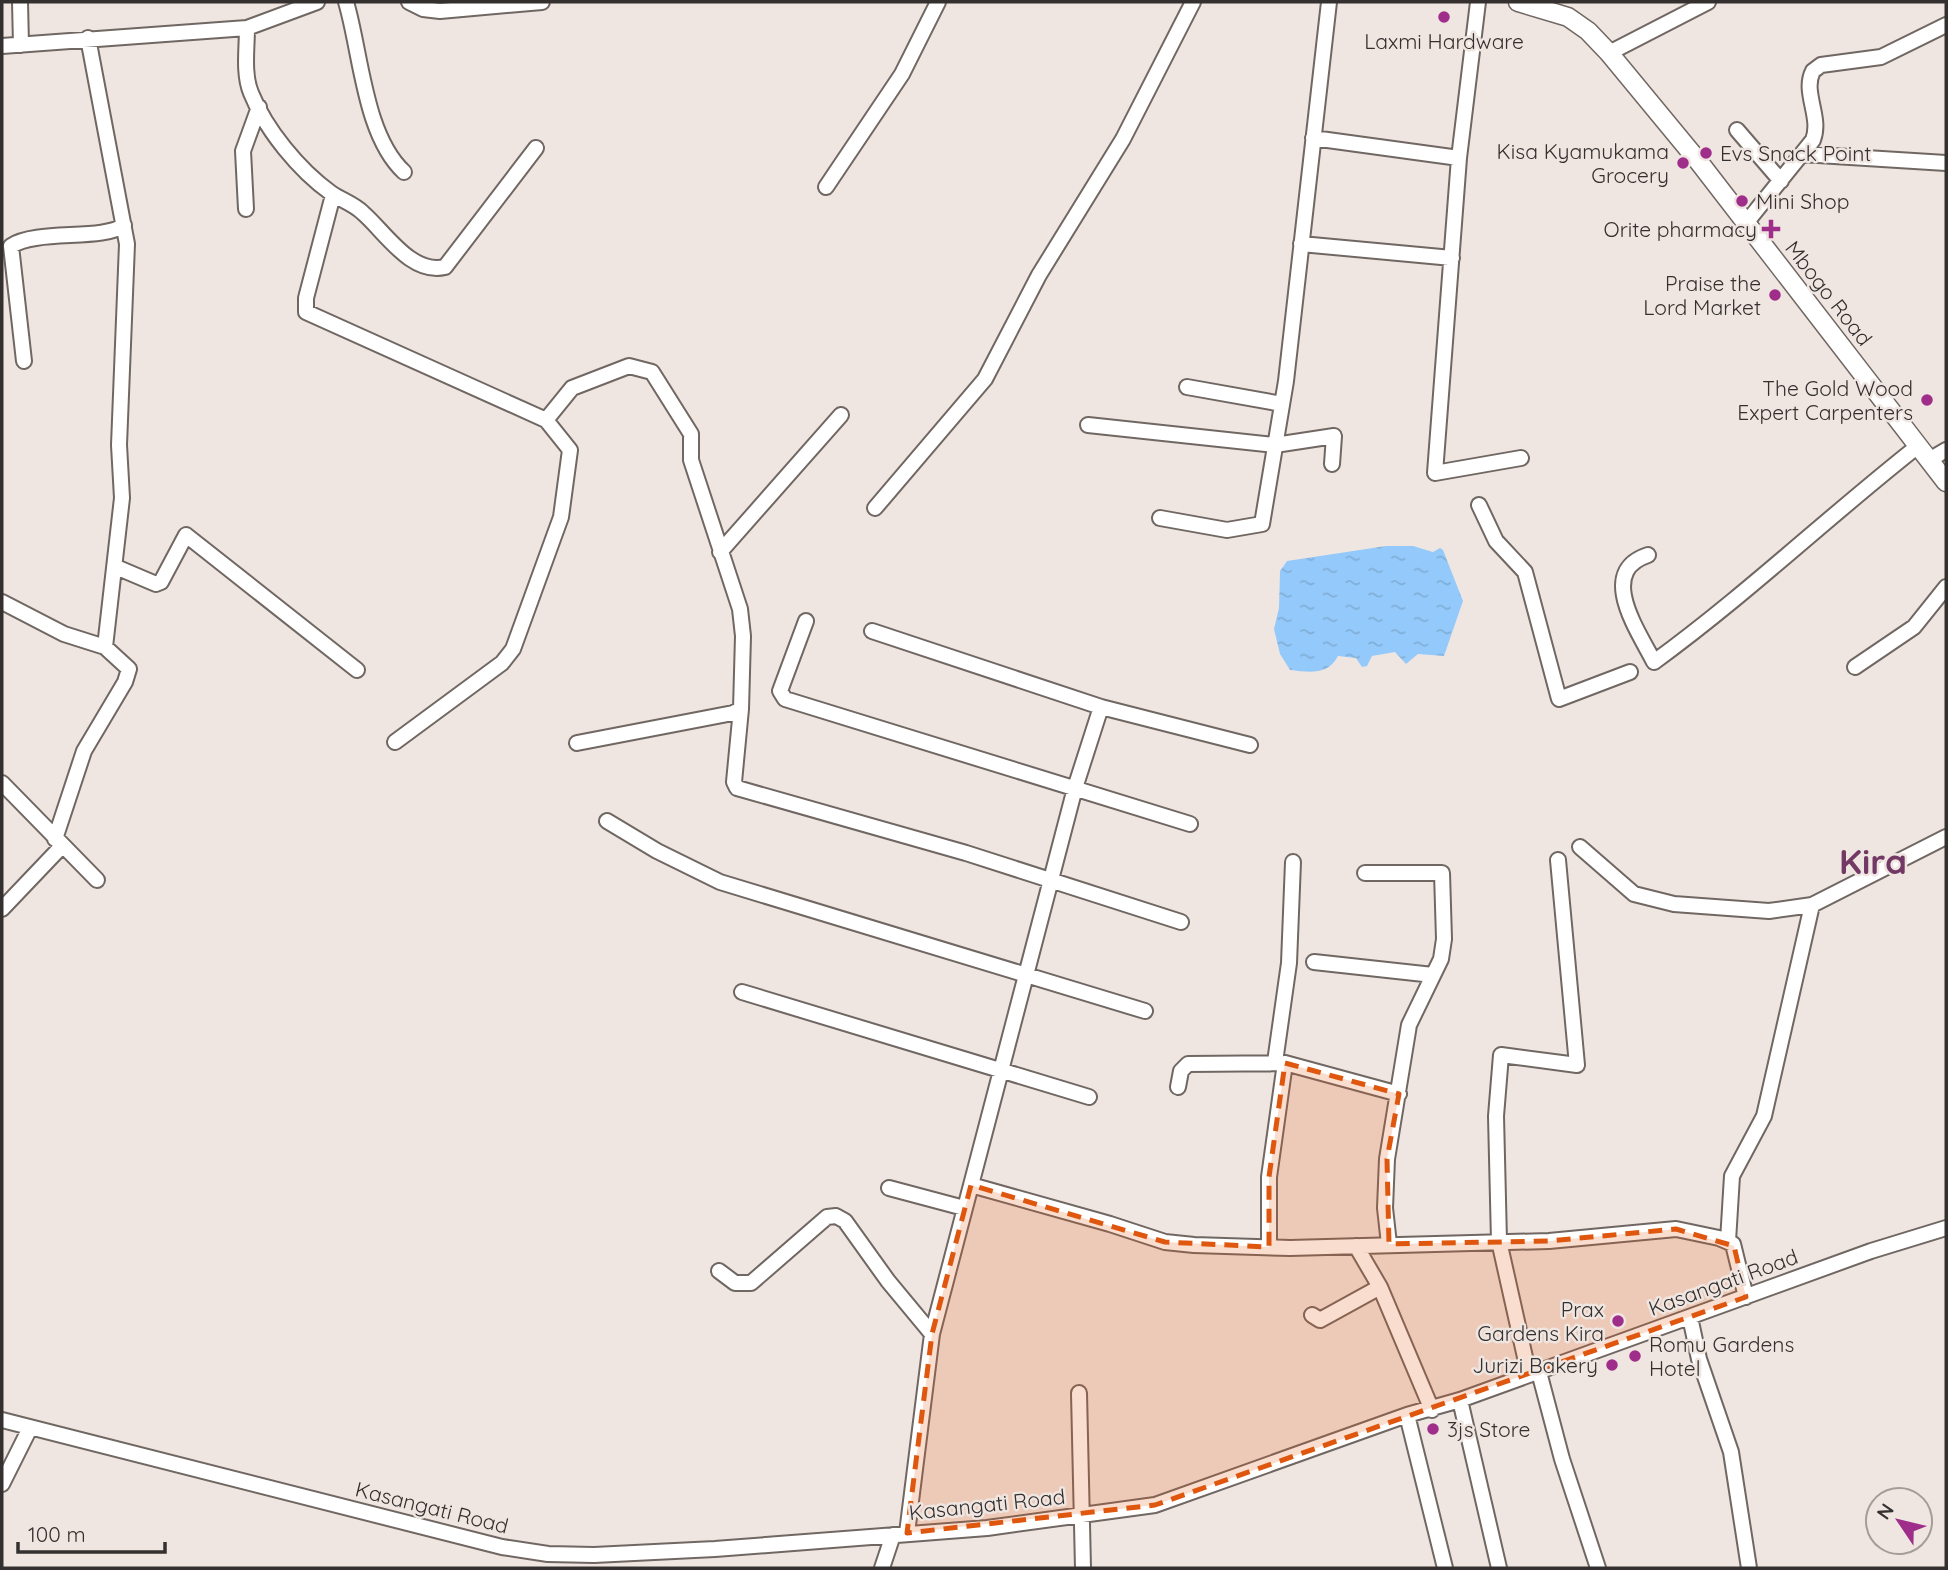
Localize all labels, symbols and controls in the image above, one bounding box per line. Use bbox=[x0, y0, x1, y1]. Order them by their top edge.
marker: Laxmi Hardware bbox=[1436, 9, 1452, 25]
place label: Laxmi Hardware bbox=[1364, 28, 1524, 54]
place label: Kisa Kyamukama Grocery bbox=[1497, 138, 1669, 188]
place label: Evs Snack Point bbox=[1720, 140, 1871, 166]
marker: Evs Snack Point bbox=[1698, 145, 1714, 161]
marker: Kisa Kyamukama Grocery bbox=[1675, 155, 1691, 171]
place label: Mini Shop bbox=[1756, 188, 1849, 214]
marker: Mini Shop bbox=[1734, 193, 1750, 209]
place label: Orite pharmacy bbox=[1604, 216, 1757, 242]
marker: Orite pharmacy bbox=[1763, 221, 1779, 237]
street label: Mbogo Road bbox=[1780, 235, 1878, 351]
place label: Praise the Lord Market bbox=[1643, 270, 1761, 320]
marker: Praise the Lord Market bbox=[1767, 287, 1783, 303]
place label: The Gold Wood Expert Carpenters bbox=[1737, 375, 1913, 425]
marker: The Gold Wood Expert Carpenters bbox=[1919, 392, 1935, 408]
district label: Kira bbox=[1839, 839, 1907, 883]
street label: Kasangati Road bbox=[1645, 1243, 1801, 1321]
place label: Prax Gardens Kira bbox=[1477, 1296, 1604, 1346]
marker: Prax Gardens Kira bbox=[1610, 1313, 1626, 1329]
place label: Romu Gardens Hotel bbox=[1649, 1331, 1794, 1381]
marker: Romu Gardens Hotel bbox=[1627, 1348, 1643, 1364]
place label: Jurizi Bakery bbox=[1472, 1352, 1598, 1378]
marker: Jurizi Bakery bbox=[1604, 1357, 1620, 1373]
place label: 3js Store bbox=[1447, 1416, 1530, 1442]
marker: 3js Store bbox=[1425, 1421, 1441, 1437]
street label: Kasangati Road bbox=[353, 1475, 511, 1539]
street label: Kasangati Road bbox=[908, 1483, 1066, 1525]
north arrow bbox=[1864, 1486, 1934, 1556]
text: N bbox=[1871, 1499, 1899, 1524]
scale bar bbox=[18, 1510, 164, 1554]
text: 100 m bbox=[28, 1521, 86, 1547]

